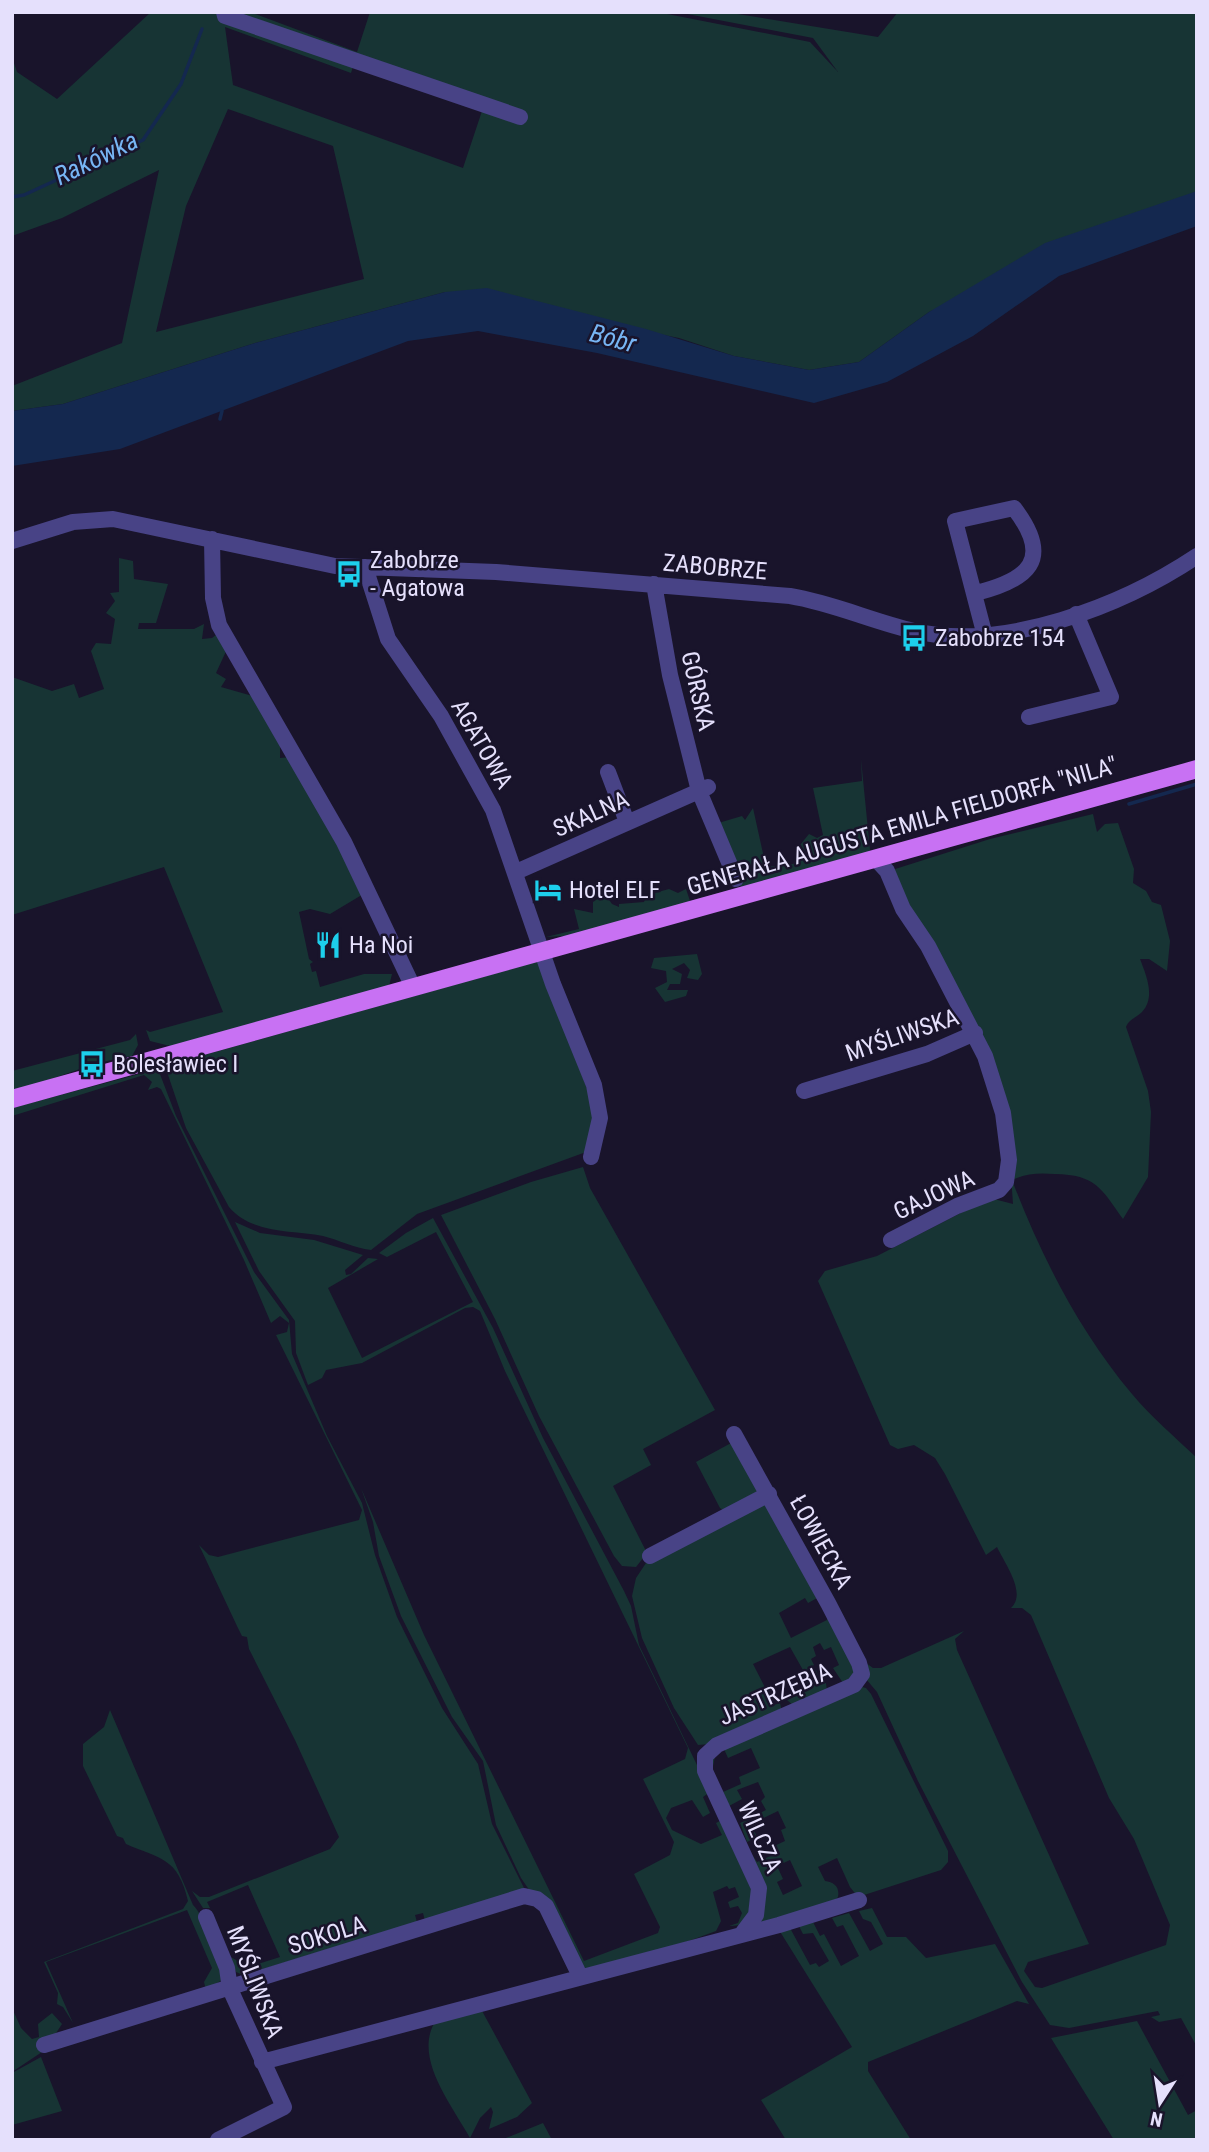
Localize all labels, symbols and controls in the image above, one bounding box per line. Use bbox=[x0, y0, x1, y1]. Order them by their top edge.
water label: Rakówka bbox=[49, 125, 143, 191]
water label: Bóbr bbox=[587, 317, 641, 359]
place label: Zabobrze - Agatowa bbox=[370, 546, 465, 602]
street label: ZABOBRZE bbox=[662, 549, 768, 586]
bus stop icon: Zabobrze - Agatowa bbox=[334, 559, 364, 589]
bus stop icon: Zabobrze 154 bbox=[899, 623, 929, 653]
place label: Zabobrze 154 bbox=[935, 624, 1065, 652]
street label: GÓRSKA bbox=[675, 649, 721, 734]
street label: AGATOWA bbox=[445, 694, 519, 794]
street label: GENERAŁA AUGUSTA EMILA FIELDORFA "NILA" bbox=[684, 751, 1120, 901]
street label: SKALNA bbox=[549, 785, 633, 843]
hotel icon: Hotel ELF bbox=[533, 875, 563, 905]
place label: Hotel ELF bbox=[569, 876, 660, 904]
restaurant icon: Ha Noi bbox=[313, 930, 343, 960]
place label: Ha Noi bbox=[349, 931, 413, 959]
street label: MYŚLIWSKA bbox=[842, 1003, 962, 1067]
bus stop icon: Bolesławiec I bbox=[77, 1049, 107, 1079]
place label: Bolesławiec I bbox=[113, 1050, 238, 1078]
street label: GAJOWA bbox=[889, 1164, 979, 1226]
street label: ŁOWIECKA bbox=[784, 1490, 858, 1594]
street label: JASTRZĘBIA bbox=[714, 1657, 836, 1731]
street label: WILCZA bbox=[732, 1797, 788, 1877]
street label: SOKOLA bbox=[285, 1910, 369, 1960]
street label: MYŚLIWSKA bbox=[221, 1922, 289, 2042]
north arrow bbox=[1125, 2068, 1195, 2138]
text: N bbox=[1148, 2107, 1165, 2132]

